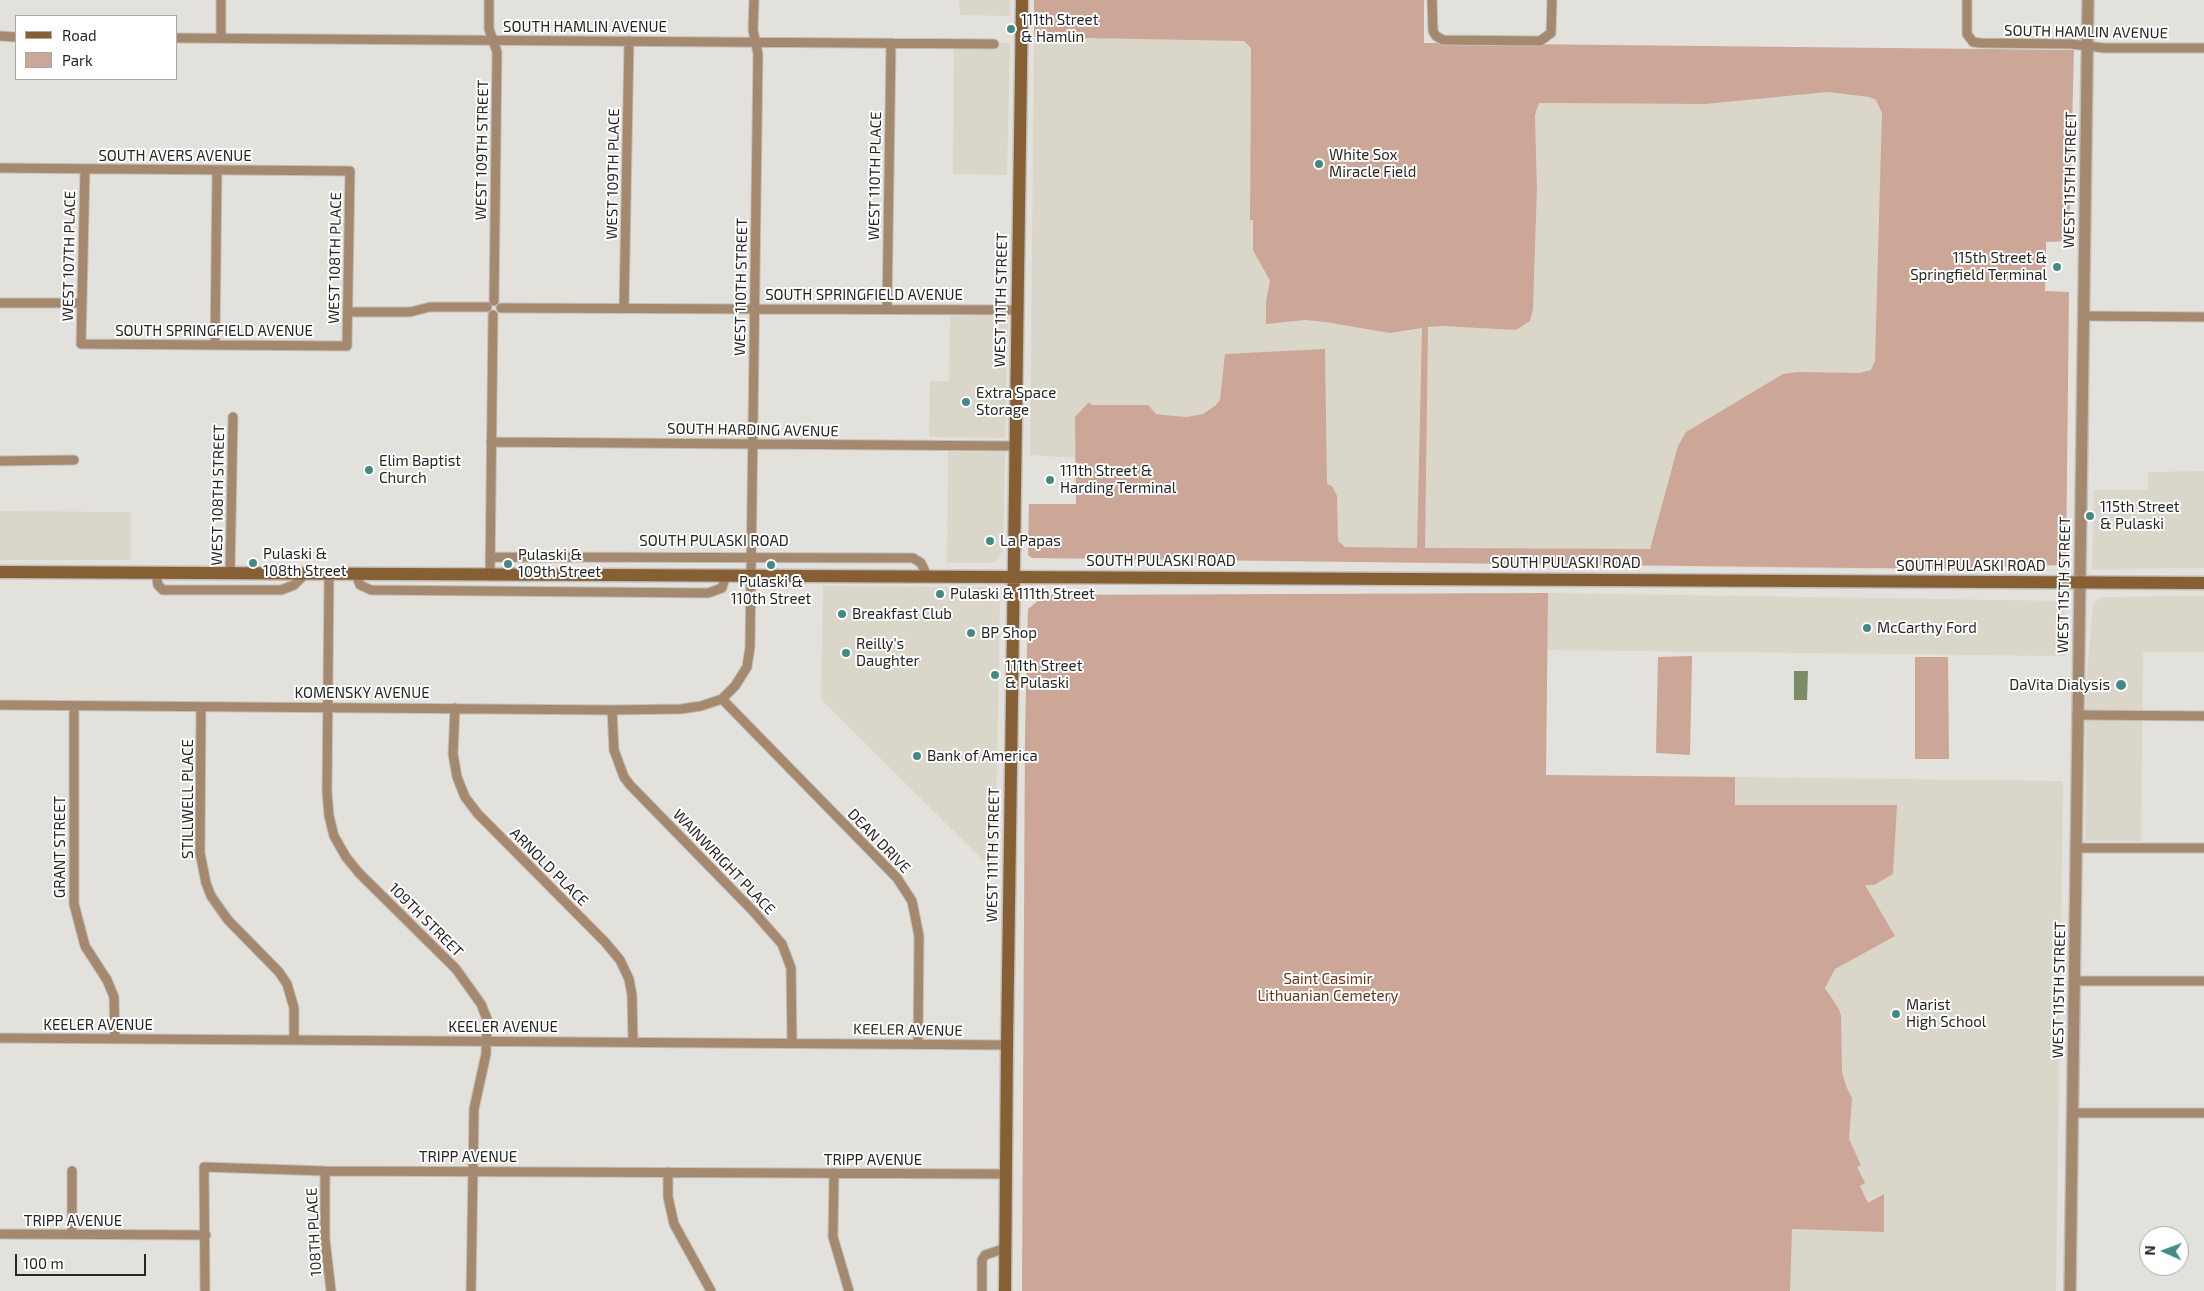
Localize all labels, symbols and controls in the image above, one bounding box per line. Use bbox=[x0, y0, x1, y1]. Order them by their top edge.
place label: 111th Street & Hamlin bbox=[1021, 11, 1098, 46]
legend bbox=[15, 15, 178, 80]
street label: SOUTH HAMLIN AVENUE bbox=[503, 18, 667, 36]
street label: SOUTH HAMLIN AVENUE bbox=[2004, 22, 2168, 42]
marker: 111th Street & Hamlin bbox=[1005, 23, 1017, 35]
text: Road bbox=[62, 26, 97, 44]
text: Park bbox=[62, 51, 93, 69]
street label: WEST 109TH STREET bbox=[472, 80, 492, 220]
street label: WEST 109TH PLACE bbox=[603, 108, 623, 240]
street label: WEST 110TH PLACE bbox=[865, 111, 885, 241]
street label: WEST 115TH STREET bbox=[2060, 111, 2080, 249]
place label: White Sox Miracle Field bbox=[1329, 146, 1416, 181]
street label: SOUTH AVERS AVENUE bbox=[98, 147, 252, 165]
marker: White Sox Miracle Field bbox=[1313, 158, 1325, 170]
street label: WEST 107TH PLACE bbox=[59, 191, 79, 321]
street label: WEST 108TH PLACE bbox=[325, 192, 345, 324]
street label: WEST 110TH STREET bbox=[731, 218, 751, 356]
street label: WEST 111TH STREET bbox=[991, 232, 1011, 368]
place label: 115th Street & Springfield Terminal bbox=[1910, 249, 2047, 284]
marker: 115th Street & Springfield Terminal bbox=[2051, 261, 2063, 273]
street label: SOUTH SPRINGFIELD AVENUE bbox=[765, 286, 963, 304]
street label: SOUTH SPRINGFIELD AVENUE bbox=[115, 322, 313, 340]
place label: Extra Space Storage bbox=[976, 384, 1056, 419]
marker: Extra Space Storage bbox=[960, 396, 972, 408]
street label: SOUTH HARDING AVENUE bbox=[667, 420, 839, 440]
street label: WEST 108TH STREET bbox=[208, 424, 228, 566]
place label: Elim Baptist Church bbox=[379, 452, 461, 487]
place label: 111th Street & Harding Terminal bbox=[1060, 462, 1176, 497]
marker: Elim Baptist Church bbox=[363, 464, 375, 476]
marker: 111th Street & Harding Terminal bbox=[1044, 474, 1056, 486]
place label: 115th Street & Pulaski bbox=[2100, 498, 2179, 533]
marker: 115th Street & Pulaski bbox=[2084, 510, 2096, 522]
street label: WEST 115TH STREET bbox=[2054, 516, 2074, 654]
street label: SOUTH PULASKI ROAD bbox=[639, 532, 789, 550]
place label: La Papas bbox=[1000, 532, 1061, 550]
marker: La Papas bbox=[984, 535, 996, 547]
place label: Pulaski & 108th Street bbox=[263, 545, 347, 580]
place label: Pulaski & 109th Street bbox=[518, 546, 601, 581]
street label: SOUTH PULASKI ROAD bbox=[1086, 552, 1236, 570]
street label: SOUTH PULASKI ROAD bbox=[1491, 554, 1641, 572]
marker: Pulaski & 108th Street bbox=[247, 557, 259, 569]
street label: SOUTH PULASKI ROAD bbox=[1896, 557, 2046, 575]
marker: Pulaski & 109th Street bbox=[502, 558, 514, 570]
marker: Pulaski & 110th Street bbox=[765, 559, 777, 571]
place label: Pulaski & 110th Street bbox=[731, 573, 811, 608]
place label: Pulaski & 111th Street bbox=[950, 585, 1095, 603]
marker: Pulaski & 111th Street bbox=[934, 588, 946, 600]
place label: Breakfast Club bbox=[852, 605, 952, 623]
marker: Breakfast Club bbox=[836, 608, 848, 620]
place label: McCarthy Ford bbox=[1877, 619, 1977, 637]
marker: McCarthy Ford bbox=[1861, 622, 1873, 634]
place label: BP Shop bbox=[981, 624, 1037, 642]
marker: BP Shop bbox=[965, 627, 977, 639]
place label: Reilly's Daughter bbox=[856, 635, 920, 670]
marker: Reilly's Daughter bbox=[840, 647, 852, 659]
place label: 111th Street & Pulaski bbox=[1005, 657, 1082, 692]
marker: 111th Street & Pulaski bbox=[989, 669, 1001, 681]
place label: DaVita Dialysis bbox=[2009, 676, 2110, 694]
marker: DaVita Dialysis bbox=[2114, 678, 2128, 692]
street label: KOMENSKY AVENUE bbox=[294, 684, 430, 702]
street label: STILLWELL PLACE bbox=[179, 739, 197, 859]
place label: Bank of America bbox=[927, 747, 1038, 765]
marker: Bank of America bbox=[911, 750, 923, 762]
street label: WEST 111TH STREET bbox=[983, 787, 1003, 923]
street label: GRANT STREET bbox=[51, 796, 69, 898]
street label: DEAN DRIVE bbox=[844, 805, 914, 877]
street label: WAINWRIGHT PLACE bbox=[669, 806, 779, 918]
street label: ARNOLD PLACE bbox=[506, 824, 592, 910]
street label: 109TH STREET bbox=[385, 879, 467, 961]
street label: WEST 115TH STREET bbox=[2049, 921, 2069, 1059]
park label: Saint Casimir Lithuanian Cemetery bbox=[1258, 970, 1398, 1005]
place label: Marist High School bbox=[1906, 996, 1986, 1031]
marker: Marist High School bbox=[1890, 1008, 1902, 1020]
street label: KEELER AVENUE bbox=[43, 1016, 153, 1034]
street label: KEELER AVENUE bbox=[448, 1018, 558, 1036]
street label: KEELER AVENUE bbox=[853, 1020, 963, 1040]
street label: TRIPP AVENUE bbox=[419, 1148, 517, 1166]
street label: TRIPP AVENUE bbox=[824, 1151, 922, 1169]
street label: 108TH PLACE bbox=[303, 1187, 325, 1277]
street label: TRIPP AVENUE bbox=[24, 1212, 122, 1230]
north arrow bbox=[2139, 1226, 2189, 1276]
scale bar bbox=[18, 1244, 149, 1276]
text: N bbox=[2141, 1245, 2158, 1256]
text: 100 m bbox=[23, 1254, 64, 1272]

